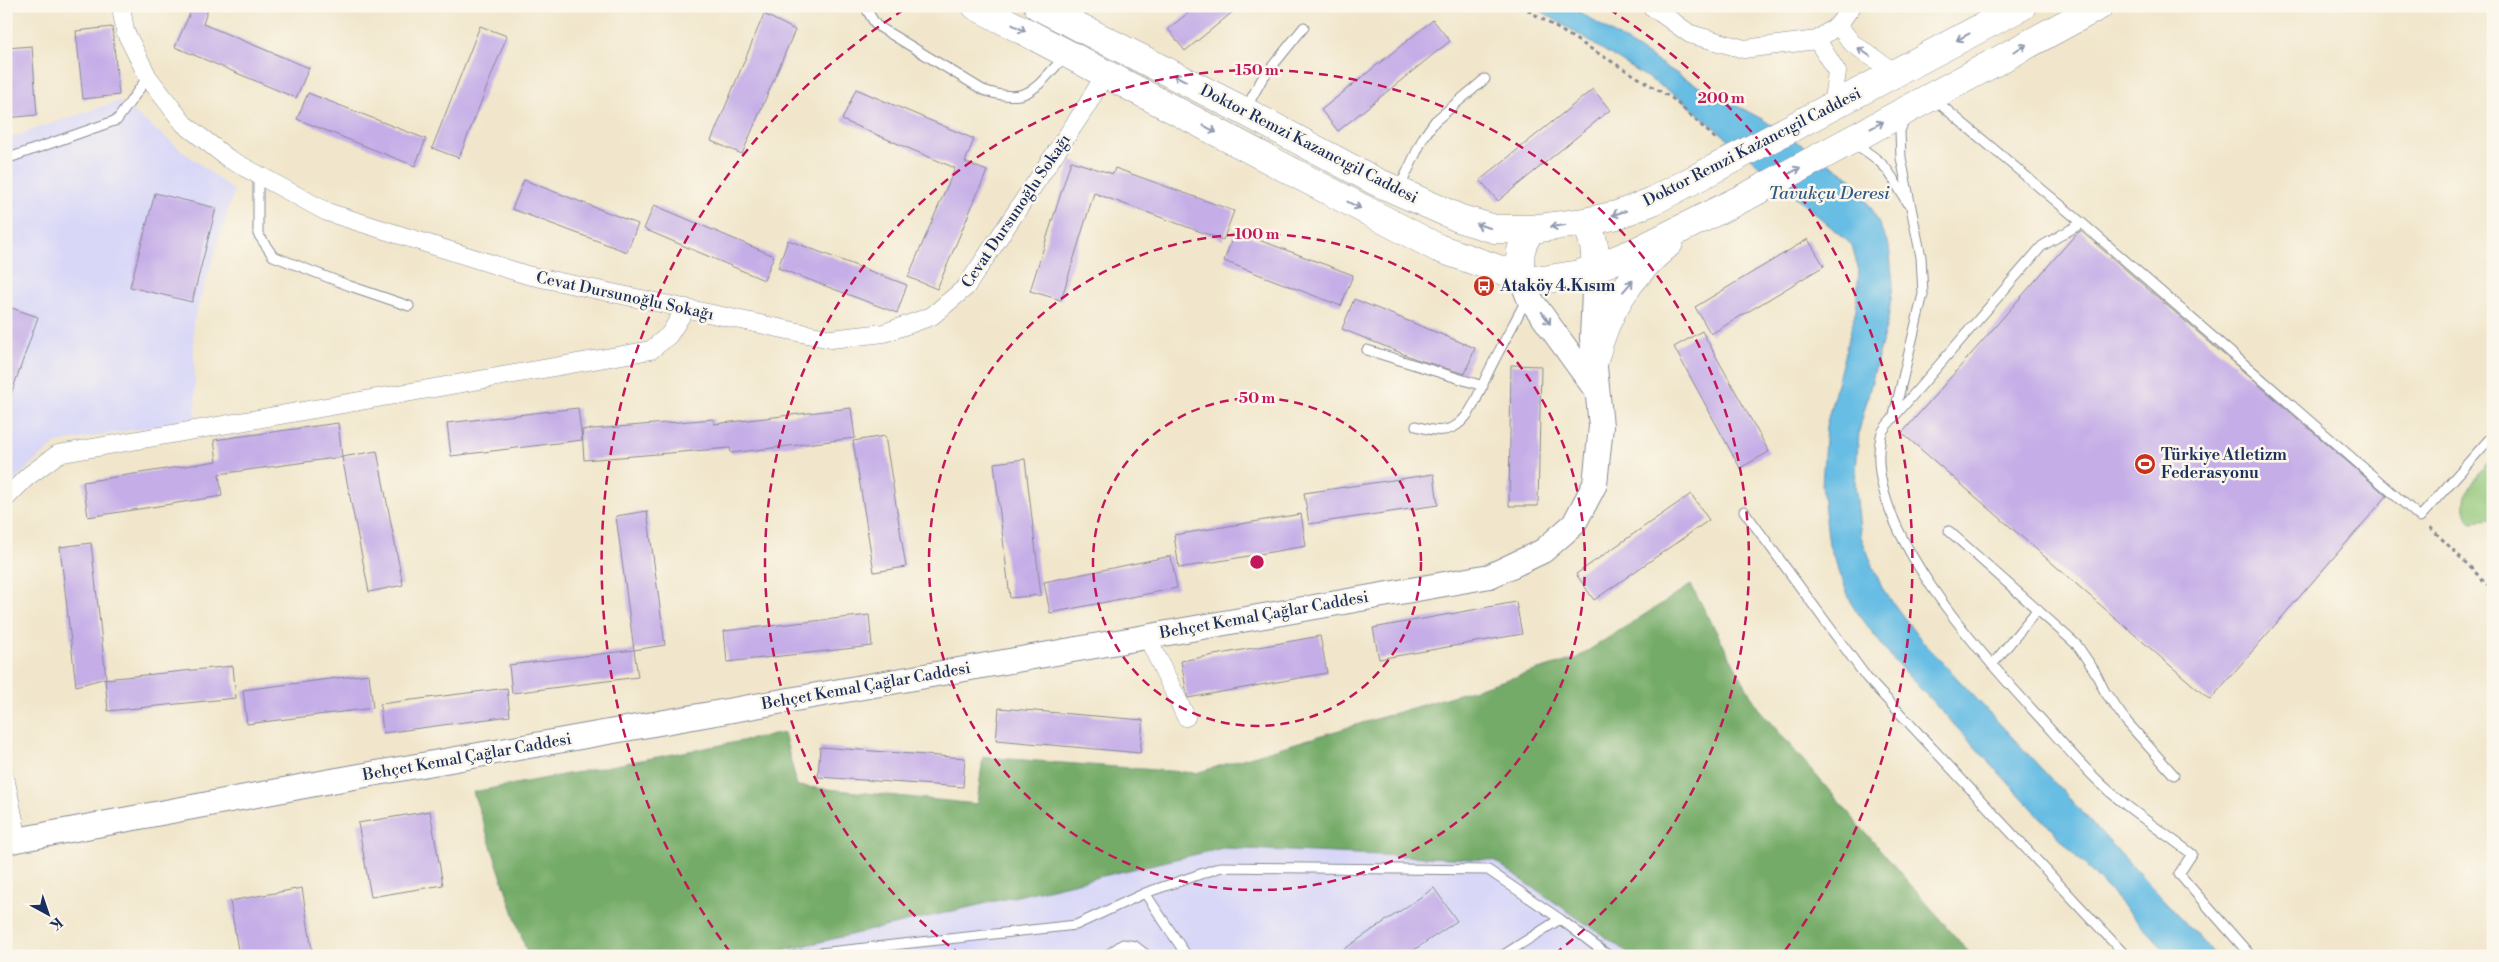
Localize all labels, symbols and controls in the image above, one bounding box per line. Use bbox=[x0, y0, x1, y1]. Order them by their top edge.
one-way arrow bbox=[1011, 24, 1026, 33]
one-way arrow bbox=[1956, 32, 1971, 42]
one-way arrow bbox=[2013, 43, 2028, 53]
one-way arrow bbox=[1857, 47, 1871, 57]
text: 150 m bbox=[1235, 61, 1279, 80]
one-way arrow bbox=[1173, 73, 1188, 82]
street label: Doktor Remzi Kazancıgil Caddesi bbox=[1197, 80, 1421, 208]
street label: Doktor Remzi Kazancıgil Caddesi bbox=[1640, 83, 1864, 211]
text: 200 m bbox=[1697, 89, 1745, 108]
one-way arrow bbox=[1870, 119, 1884, 129]
one-way arrow bbox=[1202, 125, 1217, 134]
street label: Cevat Dursunoğlu Sokağı bbox=[957, 130, 1075, 292]
one-way arrow bbox=[1786, 166, 1801, 175]
water label: Tavukçu Deresi bbox=[1768, 182, 1890, 205]
one-way arrow bbox=[1346, 201, 1361, 210]
one-way arrow bbox=[1612, 209, 1628, 219]
one-way arrow bbox=[1476, 220, 1492, 230]
one-way arrow bbox=[1550, 221, 1566, 231]
text: 100 m bbox=[1235, 225, 1280, 244]
street label: Cevat Dursunoğlu Sokağı bbox=[534, 267, 716, 325]
bus stop icon: Ataköy 4.Kısım bbox=[1472, 274, 1496, 298]
place label: Ataköy 4.Kısım bbox=[1499, 276, 1616, 296]
one-way arrow bbox=[1622, 280, 1633, 293]
one-way arrow bbox=[1540, 311, 1551, 324]
text: 50 m bbox=[1239, 389, 1275, 408]
place label: Türkiye Atletizm Federasyonu bbox=[2161, 445, 2287, 483]
sports icon: Türkiye Atletizm Federasyonu bbox=[2133, 452, 2157, 476]
centre of rings bbox=[1248, 553, 1266, 571]
street label: Behçet Kemal Çağlar Caddesi bbox=[1157, 587, 1370, 643]
street label: Behçet Kemal Çağlar Caddesi bbox=[759, 658, 972, 714]
street label: Behçet Kemal Çağlar Caddesi bbox=[360, 729, 573, 785]
north arrow bbox=[22, 890, 72, 940]
text: K bbox=[45, 913, 66, 934]

